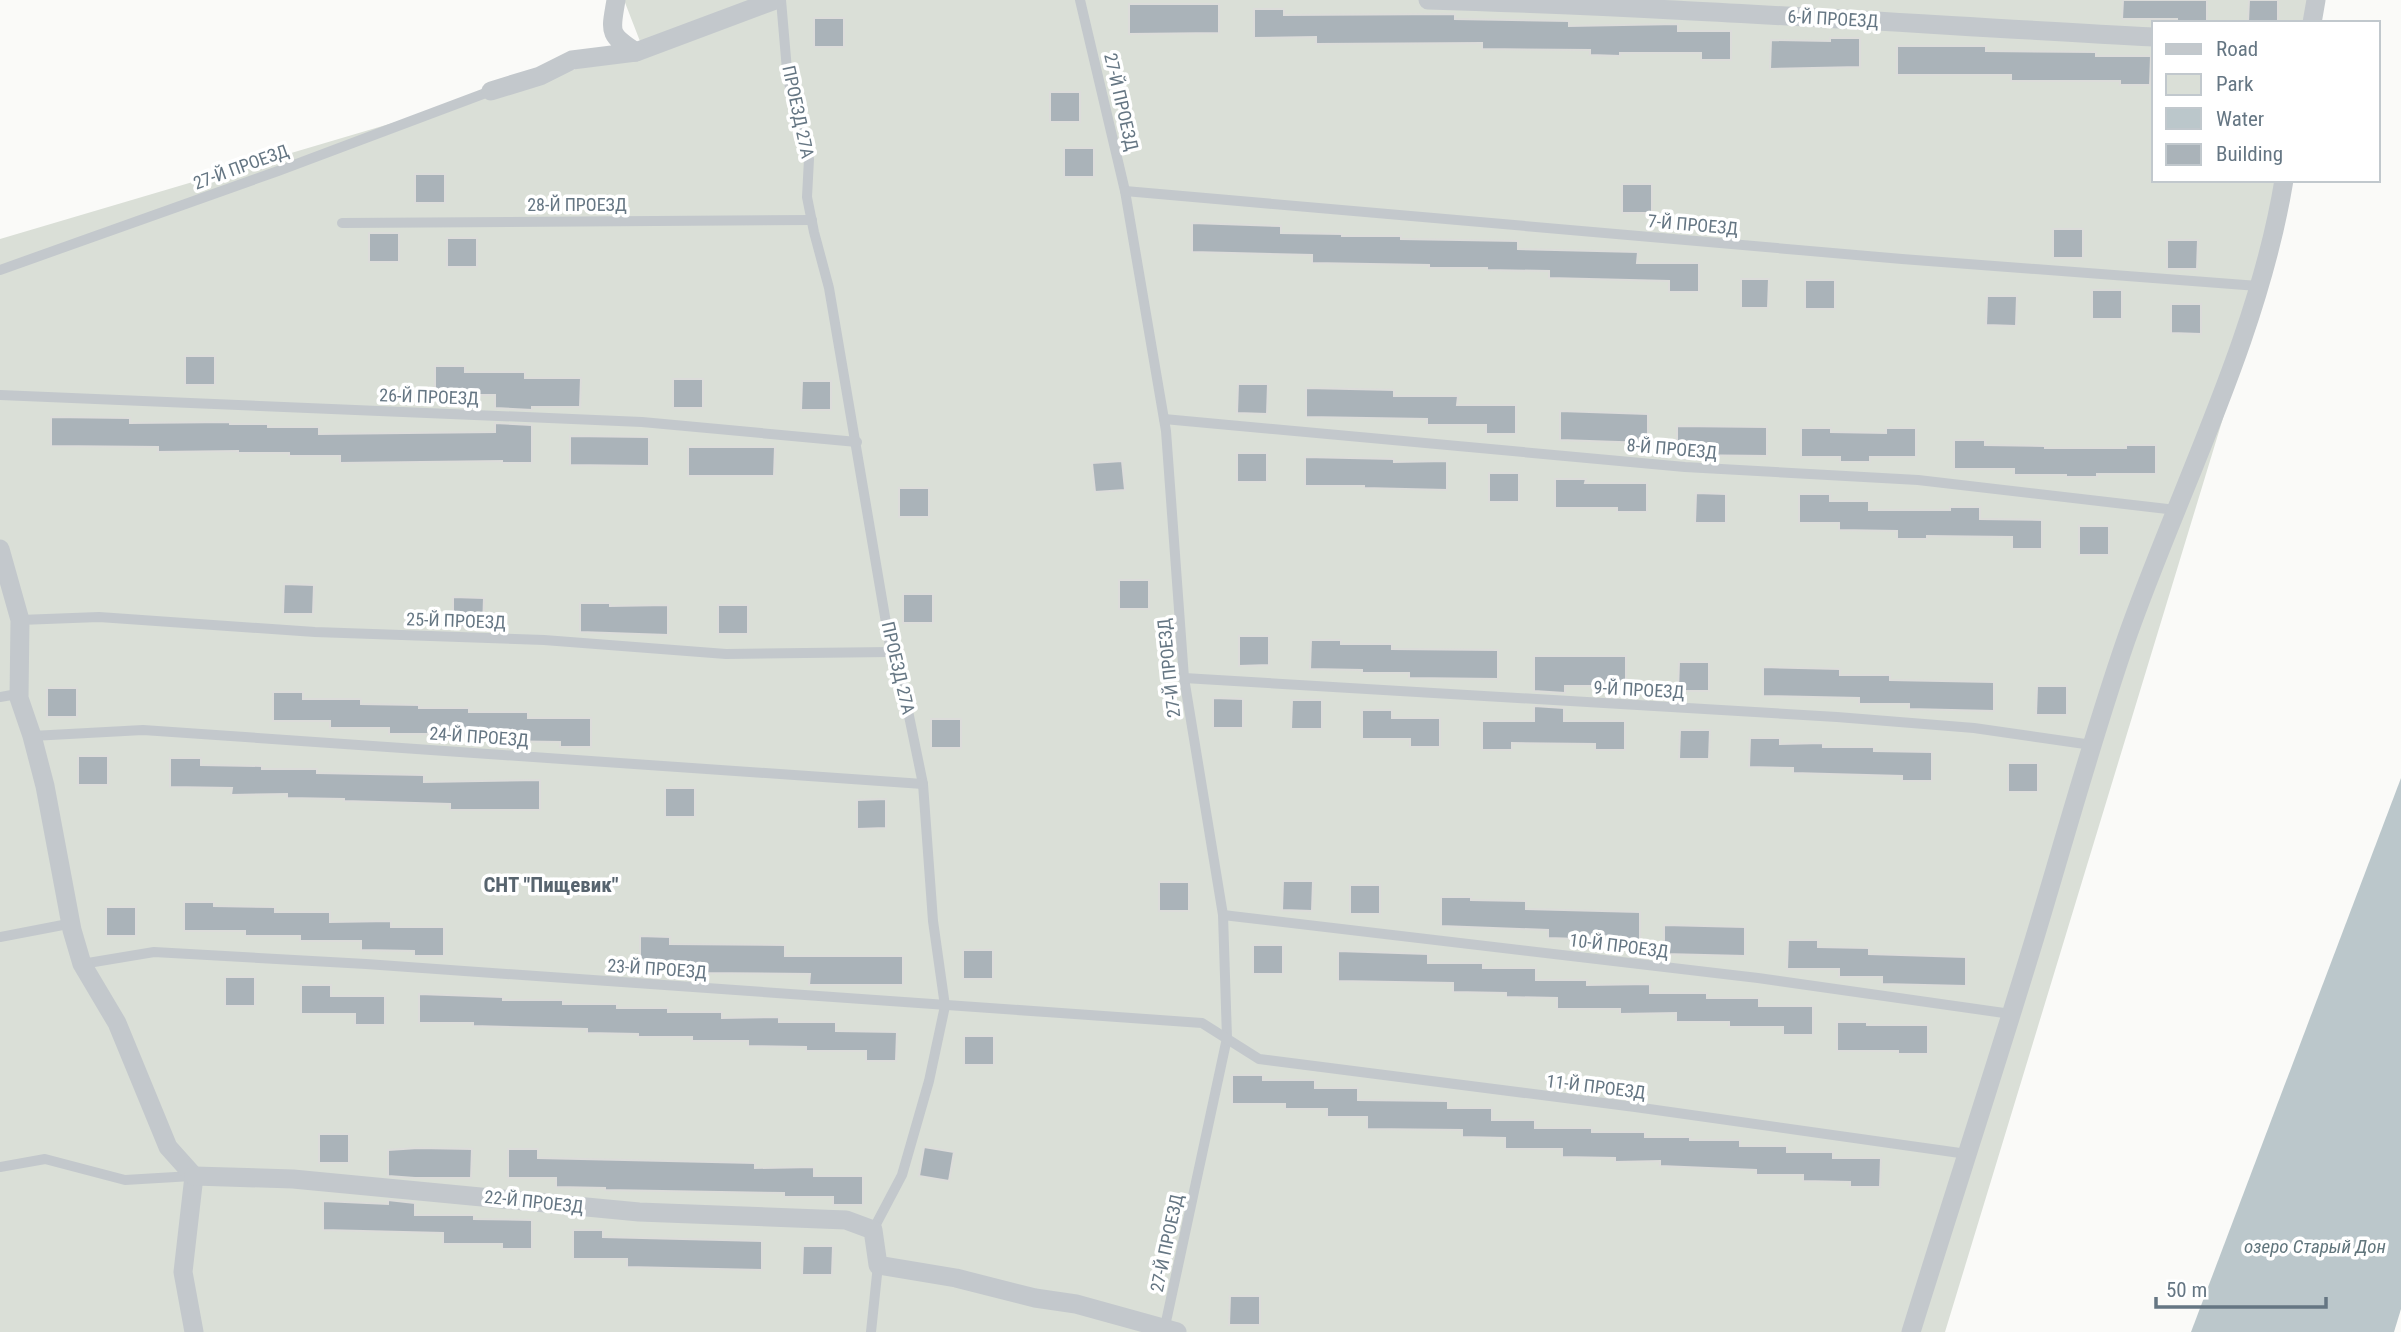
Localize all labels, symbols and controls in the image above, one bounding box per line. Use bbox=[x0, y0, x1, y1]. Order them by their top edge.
street label: 6-Й ПРОЕЗД bbox=[1787, 6, 1879, 31]
legend bbox=[2152, 21, 2380, 182]
text: Road bbox=[2216, 37, 2258, 61]
street label: 27-Й ПРОЕЗД bbox=[1100, 51, 1143, 153]
street label: ПРОЕЗД 27А bbox=[778, 64, 819, 161]
text: Park bbox=[2216, 72, 2254, 96]
text: Water bbox=[2216, 107, 2264, 131]
street label: 27-Й ПРОЕЗД bbox=[190, 140, 291, 193]
text: Building bbox=[2216, 142, 2283, 166]
street label: 28-Й ПРОЕЗД bbox=[527, 194, 627, 215]
street label: 7-Й ПРОЕЗД bbox=[1647, 210, 1739, 239]
street label: 26-Й ПРОЕЗД bbox=[379, 384, 479, 409]
street label: 8-Й ПРОЕЗД bbox=[1626, 434, 1718, 463]
street label: 25-Й ПРОЕЗД bbox=[406, 608, 506, 633]
street label: 27-Й ПРОЕЗД bbox=[1153, 617, 1184, 719]
street label: ПРОЕЗД 27А bbox=[878, 620, 919, 717]
street label: 9-Й ПРОЕЗД bbox=[1593, 677, 1685, 702]
street label: 24-Й ПРОЕЗД bbox=[429, 723, 530, 750]
district label: СНТ "Пищевик" bbox=[483, 873, 619, 897]
street label: 10-Й ПРОЕЗД bbox=[1568, 929, 1670, 962]
street label: 23-Й ПРОЕЗД bbox=[607, 955, 708, 982]
street label: 11-Й ПРОЕЗД bbox=[1545, 1070, 1647, 1103]
street label: 22-Й ПРОЕЗД bbox=[483, 1186, 585, 1217]
street label: 27-Й ПРОЕЗД bbox=[1146, 1192, 1187, 1294]
water label: озеро Старый Дон bbox=[2244, 1235, 2386, 1258]
scale bar bbox=[2156, 1266, 2326, 1310]
text: 50 m bbox=[2166, 1278, 2207, 1302]

